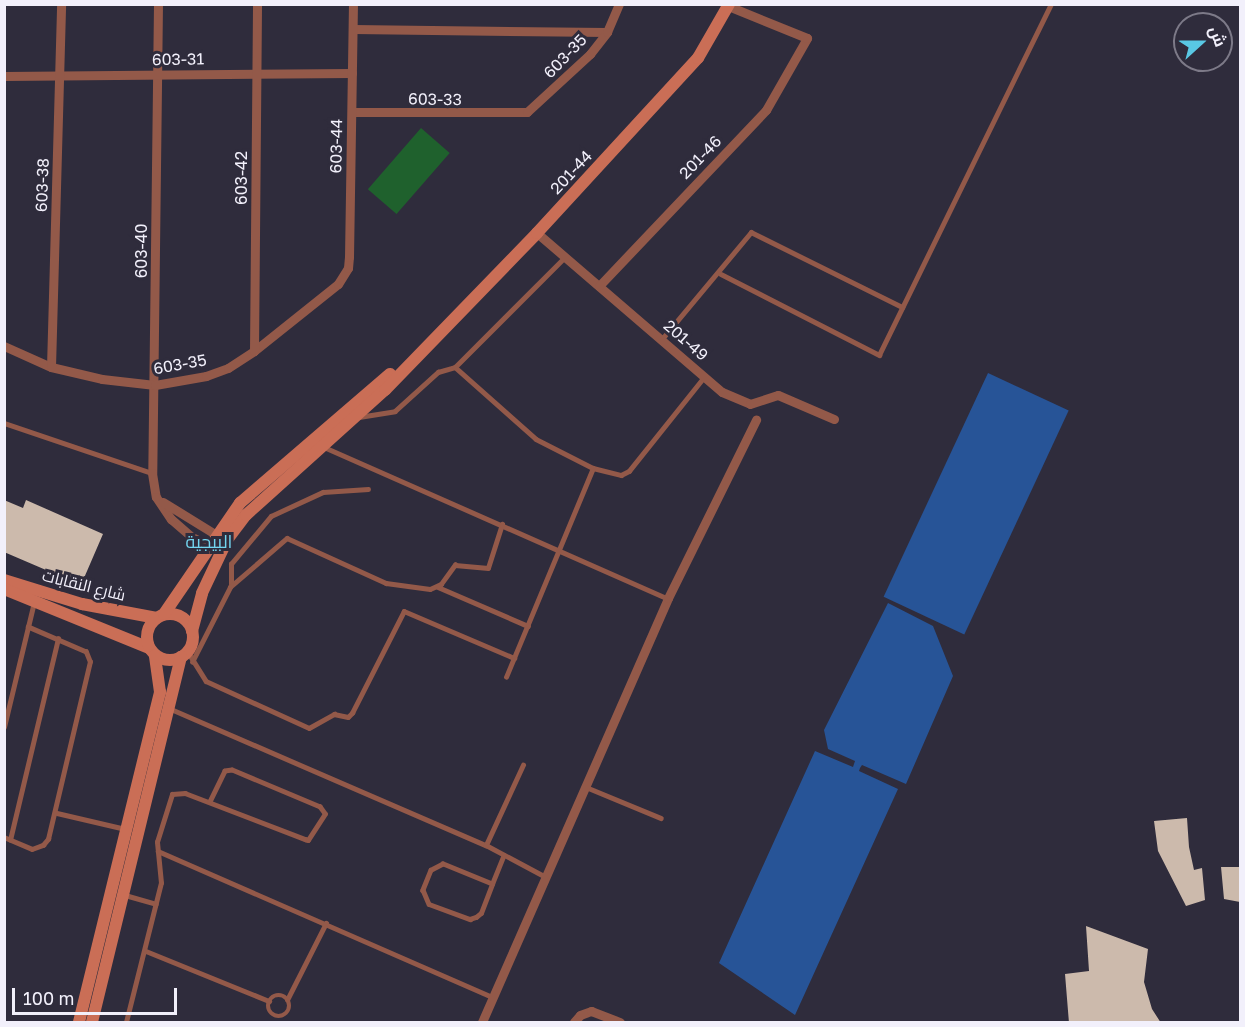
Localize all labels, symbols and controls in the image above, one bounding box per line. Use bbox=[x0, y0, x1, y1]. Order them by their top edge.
north arrow bbox=[1173, 12, 1233, 72]
text: ش bbox=[1205, 23, 1231, 49]
street label: 603-35 bbox=[539, 30, 591, 82]
street label: 603-31 bbox=[152, 49, 204, 69]
street label: 603-33 bbox=[408, 89, 462, 109]
street label: 603-44 bbox=[326, 119, 346, 173]
street label: 201-46 bbox=[675, 131, 725, 183]
street label: 201-44 bbox=[546, 146, 596, 198]
street label: 603-42 bbox=[231, 151, 251, 205]
street label: 603-38 bbox=[31, 158, 53, 212]
street label: 603-40 bbox=[131, 224, 151, 278]
street label: 201-49 bbox=[660, 316, 712, 364]
street label: 603-35 bbox=[152, 350, 208, 378]
district label: البيجية bbox=[186, 530, 232, 552]
street label: شارع النقابات bbox=[40, 565, 128, 605]
scale bar bbox=[15, 976, 180, 1014]
text: 100 m bbox=[23, 987, 74, 1009]

